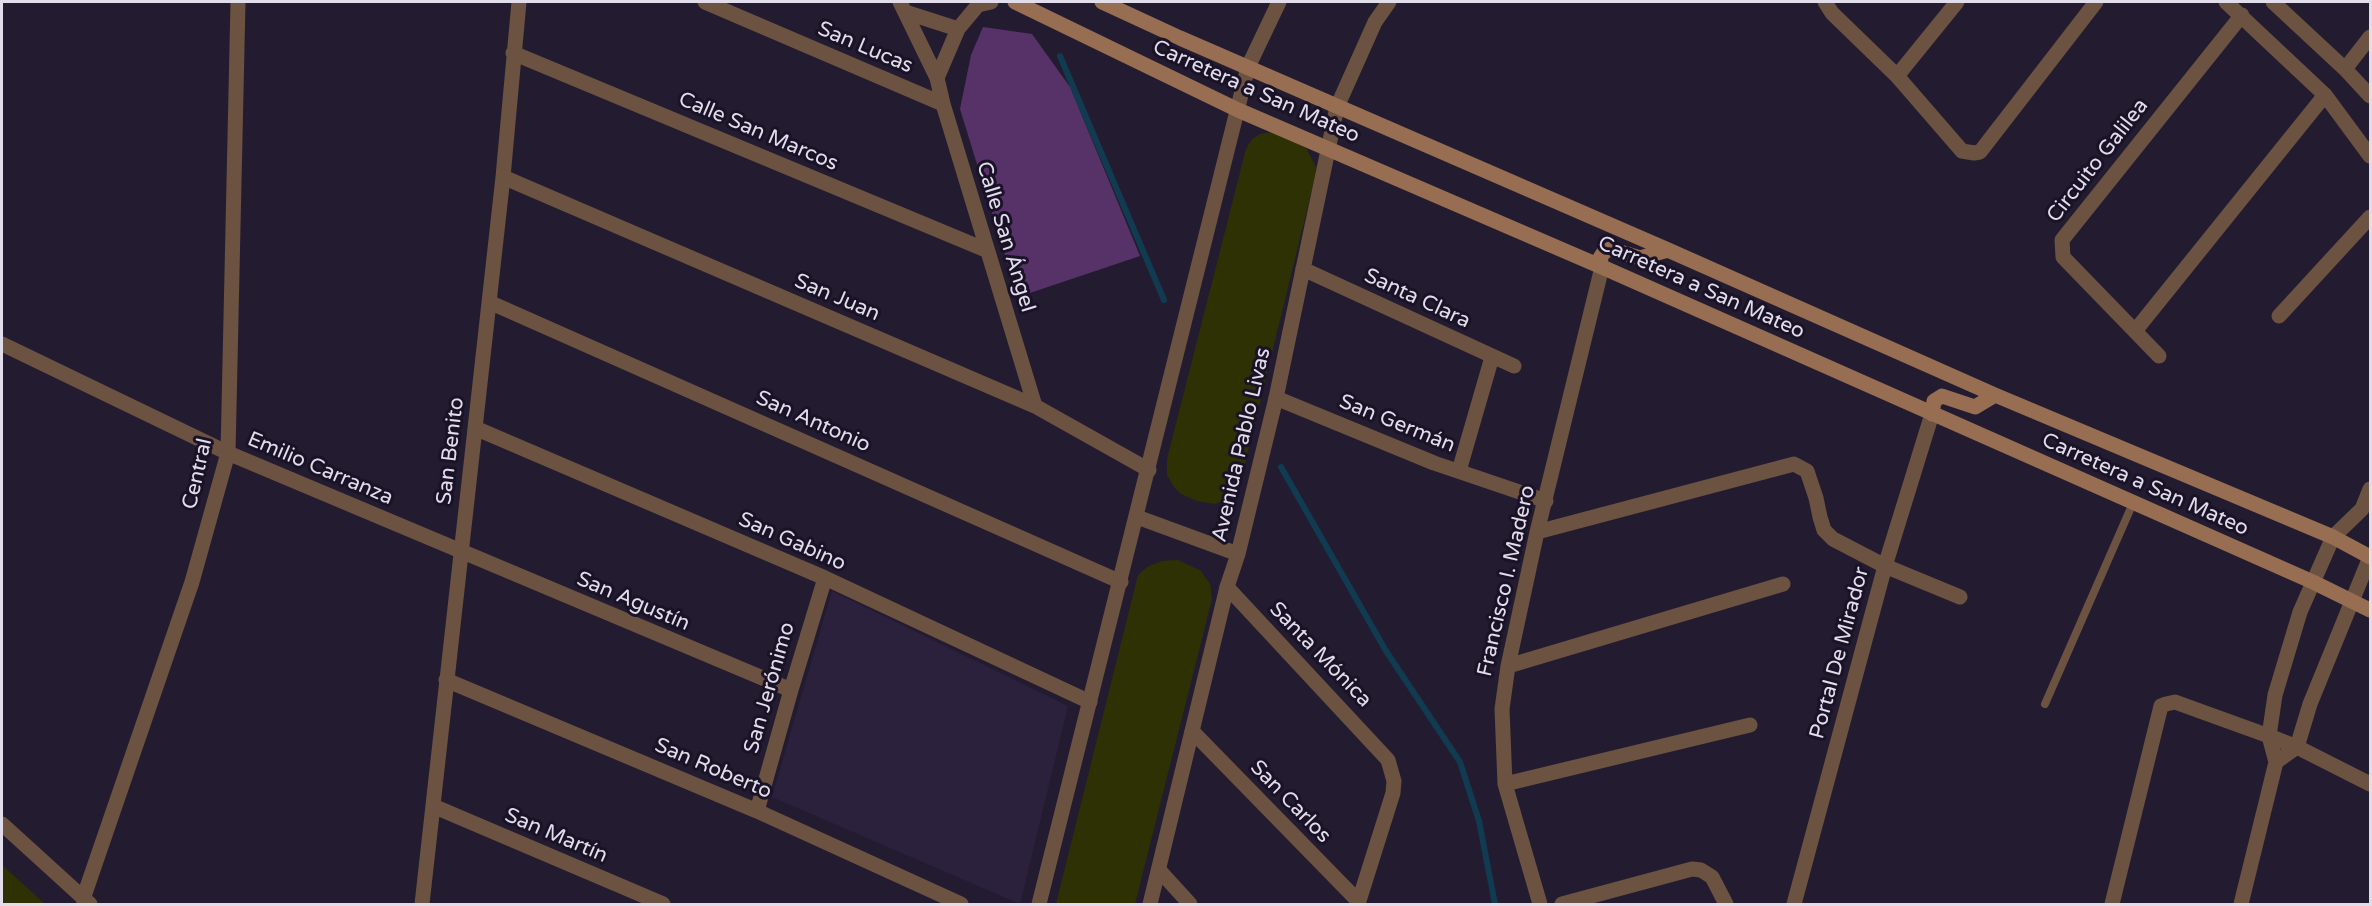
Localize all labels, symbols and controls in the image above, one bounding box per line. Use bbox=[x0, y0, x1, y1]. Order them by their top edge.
street label: San Lucas bbox=[814, 17, 916, 79]
street label: Carretera a San Mateo bbox=[1149, 35, 1363, 149]
street label: Calle San Marcos bbox=[674, 87, 842, 177]
street label: Circuito Galilea bbox=[2042, 94, 2154, 228]
street label: Calle San Ángel bbox=[970, 159, 1040, 315]
street label: Carretera a San Mateo bbox=[1594, 231, 1808, 345]
street label: Santa Clara bbox=[1360, 263, 1474, 335]
street label: San Juan bbox=[791, 269, 883, 327]
street label: Avenida Pablo Livas bbox=[1207, 345, 1277, 545]
street label: San Antonio bbox=[752, 386, 874, 458]
street label: San Germán bbox=[1335, 389, 1459, 459]
street label: San Benito bbox=[432, 396, 470, 506]
street label: Emilio Carranza bbox=[243, 427, 397, 511]
street label: Carretera a San Mateo bbox=[2038, 428, 2252, 542]
street label: Central bbox=[178, 436, 218, 512]
street label: Francisco I. Madero bbox=[1473, 483, 1541, 679]
street label: San Gabino bbox=[734, 507, 850, 577]
street label: Portal De Mirador bbox=[1805, 564, 1875, 742]
street label: San Agustín bbox=[573, 567, 693, 637]
street label: Santa Mónica bbox=[1264, 597, 1376, 713]
street label: San Jerónimo bbox=[739, 620, 801, 756]
street label: San Roberto bbox=[651, 733, 775, 805]
street label: San Carlos bbox=[1244, 755, 1336, 849]
street label: San Martín bbox=[501, 803, 611, 869]

